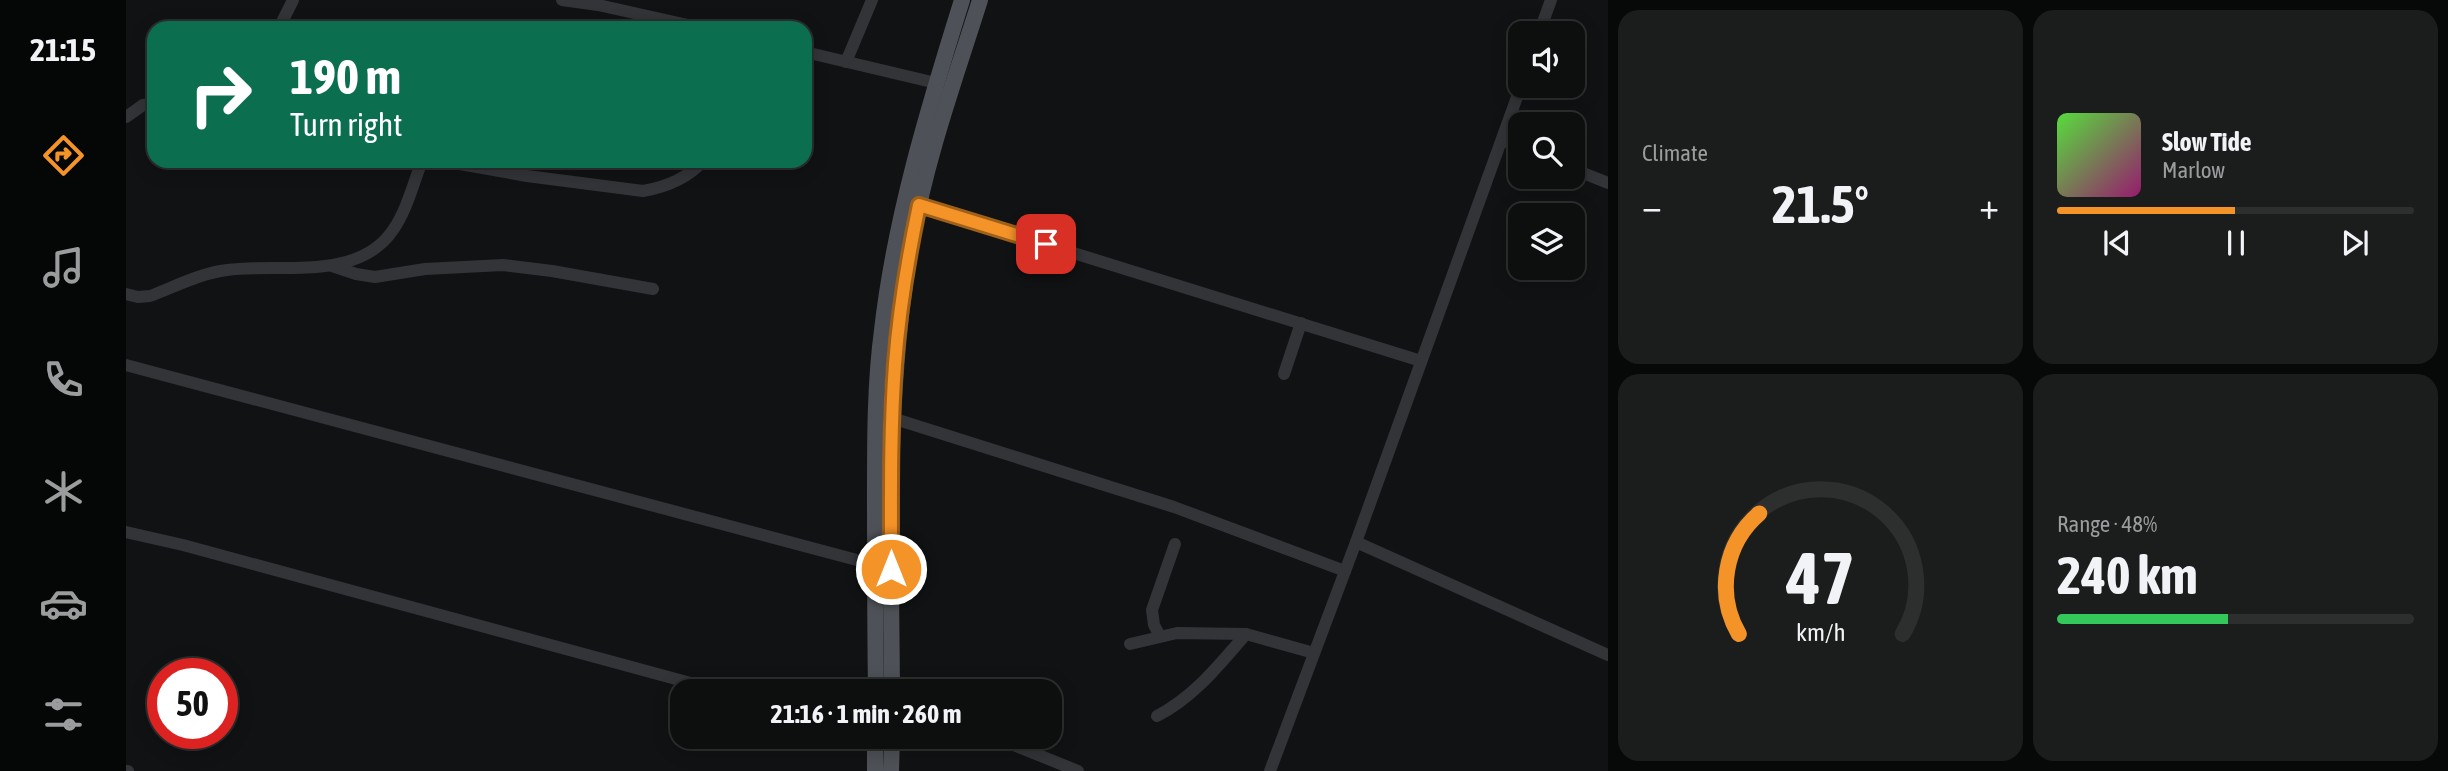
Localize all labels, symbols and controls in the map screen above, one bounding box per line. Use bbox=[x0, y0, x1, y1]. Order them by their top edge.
map controls bbox=[1508, 21, 1585, 280]
button: sound bbox=[1508, 21, 1585, 98]
text: 21:15 bbox=[30, 31, 96, 68]
text: 190 m bbox=[290, 48, 401, 104]
icon: right bbox=[175, 49, 266, 140]
text: Turn right bbox=[290, 106, 403, 143]
button: search bbox=[1508, 112, 1585, 189]
text: Slow Tide bbox=[2162, 127, 2252, 157]
icon: directions bbox=[39, 131, 88, 180]
text: Climate bbox=[1642, 140, 1708, 166]
text: Marlow bbox=[2162, 157, 2225, 183]
text: 21.5° bbox=[1772, 174, 1869, 234]
text: − bbox=[1642, 184, 1662, 227]
text: + bbox=[1979, 184, 1999, 227]
button: layers bbox=[1508, 203, 1585, 280]
pin bbox=[1016, 214, 1076, 274]
icon: previous bbox=[2098, 224, 2136, 262]
icon: pause bbox=[2217, 224, 2255, 262]
icon: next bbox=[2336, 224, 2374, 262]
icon: arrive bbox=[1027, 225, 1065, 263]
icon: music bbox=[39, 243, 88, 292]
icon: phone bbox=[39, 355, 88, 404]
icon: climate bbox=[39, 467, 88, 516]
text: Range · 48% bbox=[2057, 511, 2157, 537]
position arrow bbox=[854, 532, 928, 606]
text: 47 bbox=[1785, 536, 1855, 619]
text: 240 km bbox=[2057, 545, 2198, 605]
icon: car bbox=[39, 579, 88, 628]
text: km/h bbox=[1796, 617, 1845, 645]
speed limit sign: 50 bbox=[147, 658, 238, 749]
icon: filters bbox=[39, 690, 88, 739]
text: 21:16 · 1 min · 260 m bbox=[771, 699, 961, 729]

